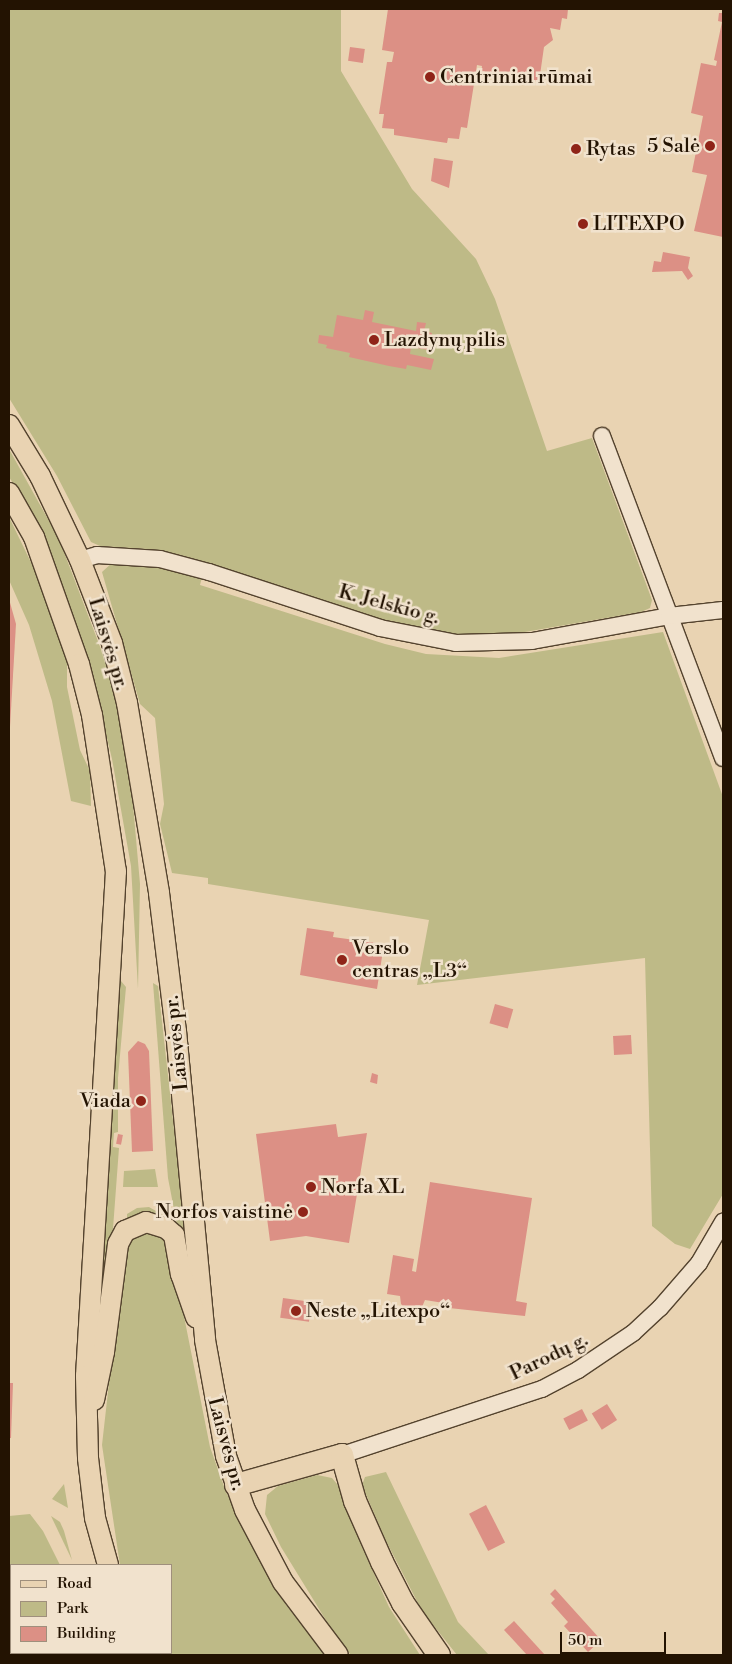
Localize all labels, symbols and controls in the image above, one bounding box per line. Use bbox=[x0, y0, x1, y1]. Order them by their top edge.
place label: Centriniai rūmai bbox=[440, 65, 593, 89]
marker: Centriniai rūmai bbox=[424, 71, 436, 83]
place label: 5 Salė bbox=[647, 134, 700, 158]
place label: Rytas bbox=[586, 137, 636, 161]
marker: 5 Salė bbox=[704, 140, 716, 152]
marker: Rytas bbox=[570, 143, 582, 155]
place label: LITEXPO bbox=[593, 212, 685, 236]
marker: LITEXPO bbox=[577, 218, 589, 230]
place label: Lazdynų pilis bbox=[384, 328, 505, 352]
marker: Lazdynų pilis bbox=[368, 334, 380, 346]
street label: K. Jelskio g. bbox=[336, 580, 442, 630]
street label: Laisvės pr. bbox=[83, 595, 133, 693]
place label: Verslo centras „L3“ bbox=[352, 936, 467, 983]
marker: Verslo centras „L3“ bbox=[336, 954, 348, 966]
street label: Laisvės pr. bbox=[160, 994, 194, 1092]
place label: Viada bbox=[80, 1089, 131, 1113]
marker: Viada bbox=[135, 1095, 147, 1107]
place label: Norfa XL bbox=[321, 1175, 404, 1199]
marker: Norfa XL bbox=[305, 1181, 317, 1193]
place label: Norfos vaistinė bbox=[156, 1200, 293, 1224]
marker: Norfos vaistinė bbox=[297, 1206, 309, 1218]
place label: Neste „Litexpo“ bbox=[306, 1299, 450, 1323]
marker: Neste „Litexpo“ bbox=[290, 1305, 302, 1317]
street label: Parodų g. bbox=[506, 1328, 592, 1386]
street label: Laisvės pr. bbox=[202, 1395, 250, 1493]
legend bbox=[10, 1564, 172, 1654]
text: Road bbox=[57, 1574, 92, 1593]
text: Park bbox=[57, 1599, 88, 1618]
scale bar bbox=[562, 1622, 668, 1654]
text: Building bbox=[57, 1624, 116, 1643]
text: 50 m bbox=[568, 1631, 602, 1650]

